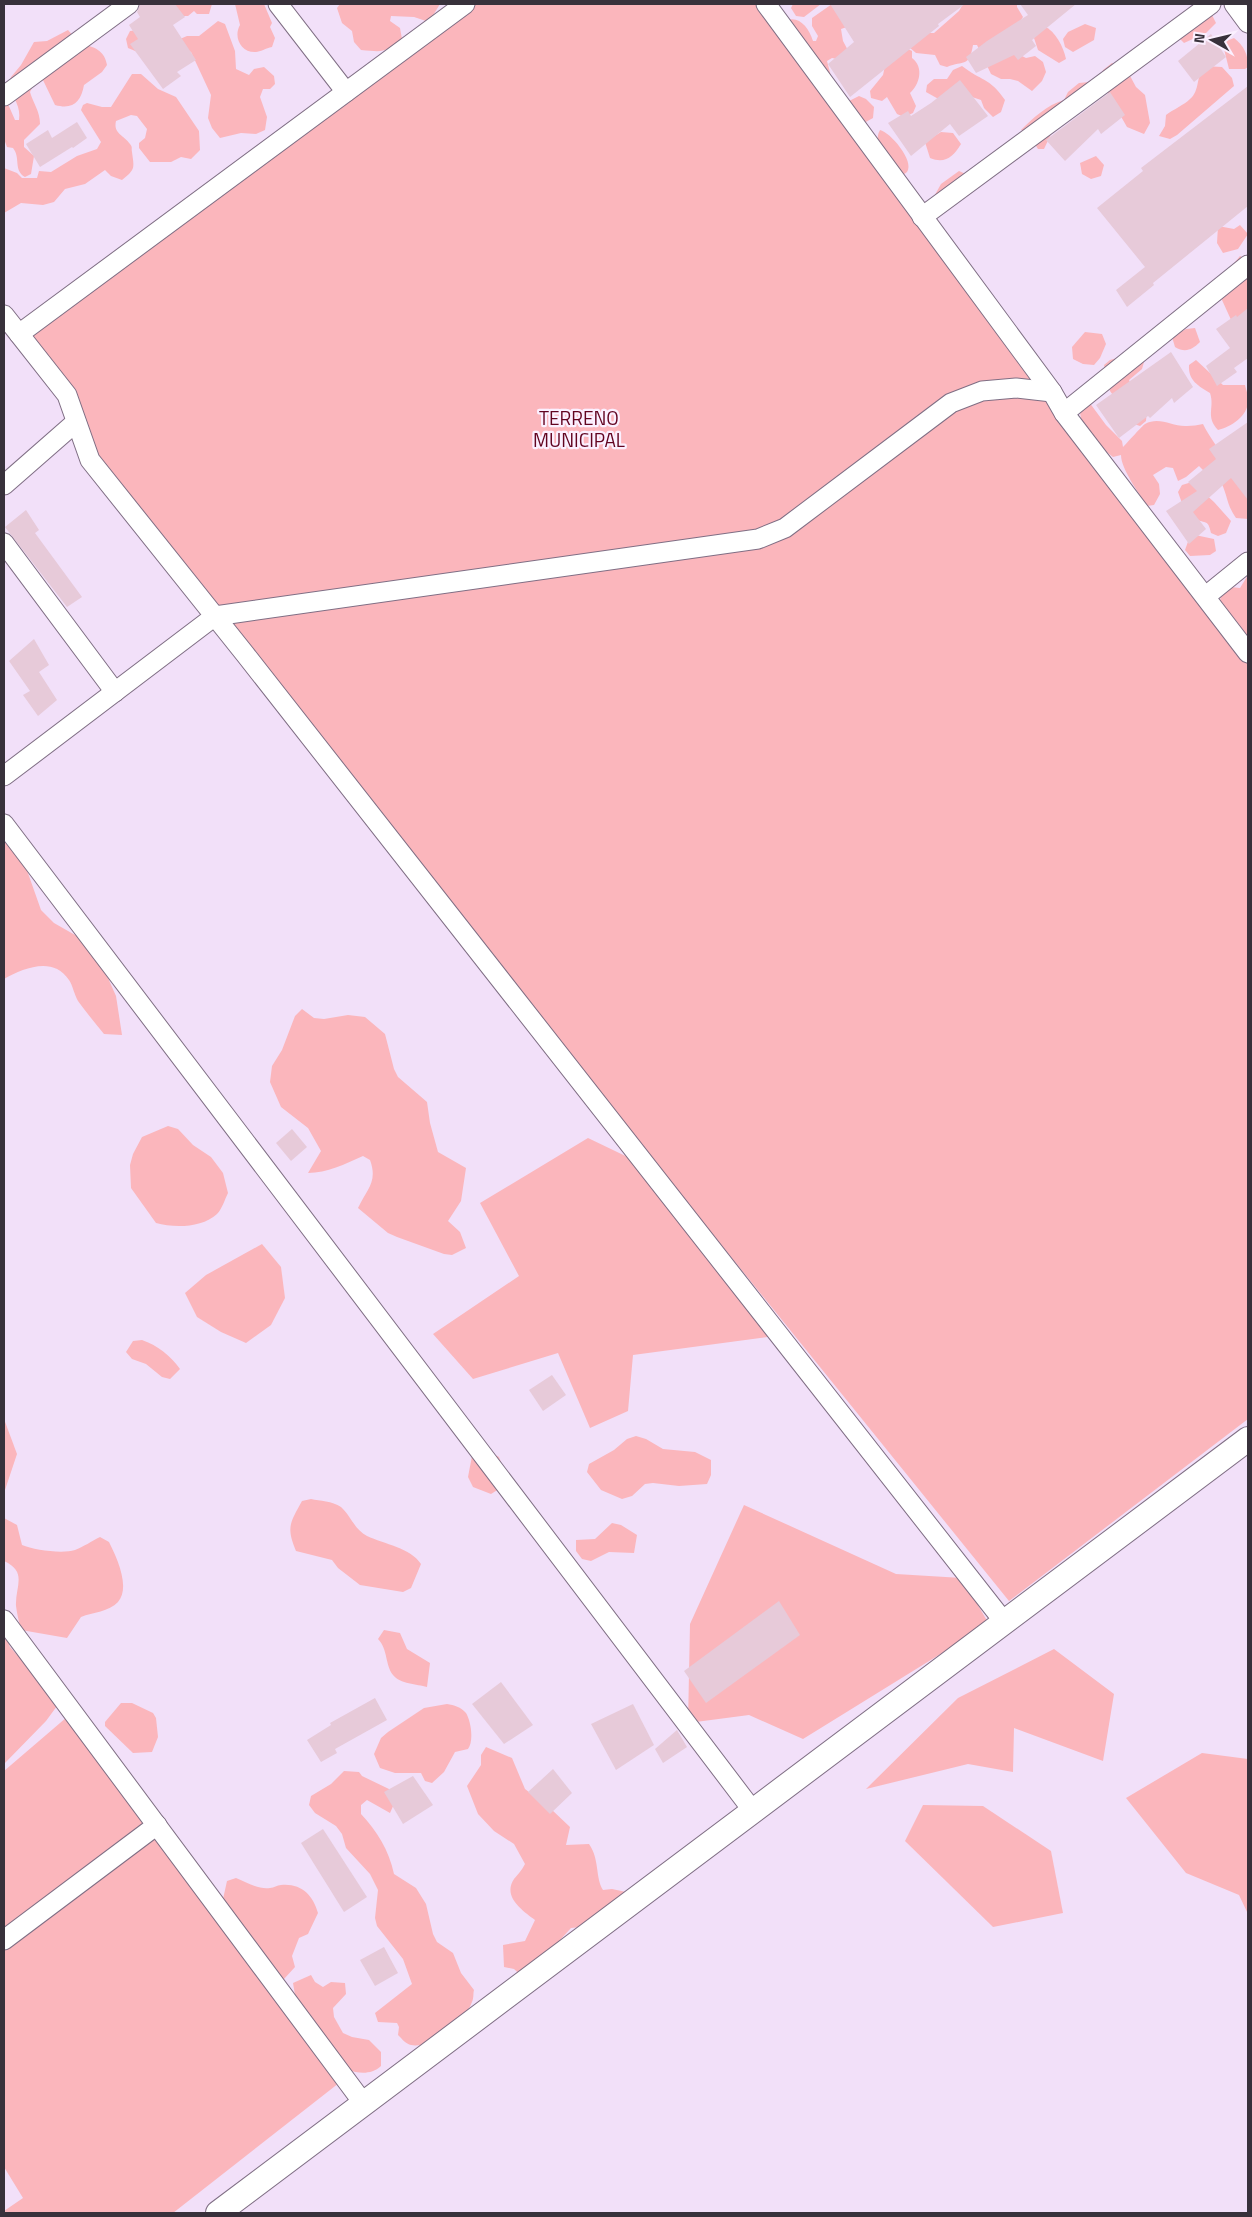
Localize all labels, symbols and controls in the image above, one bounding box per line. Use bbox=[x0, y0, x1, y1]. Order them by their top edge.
north arrow bbox=[1187, 15, 1237, 65]
text: N bbox=[1188, 32, 1210, 44]
park label: TERRENO MUNICIPAL bbox=[533, 403, 625, 454]

